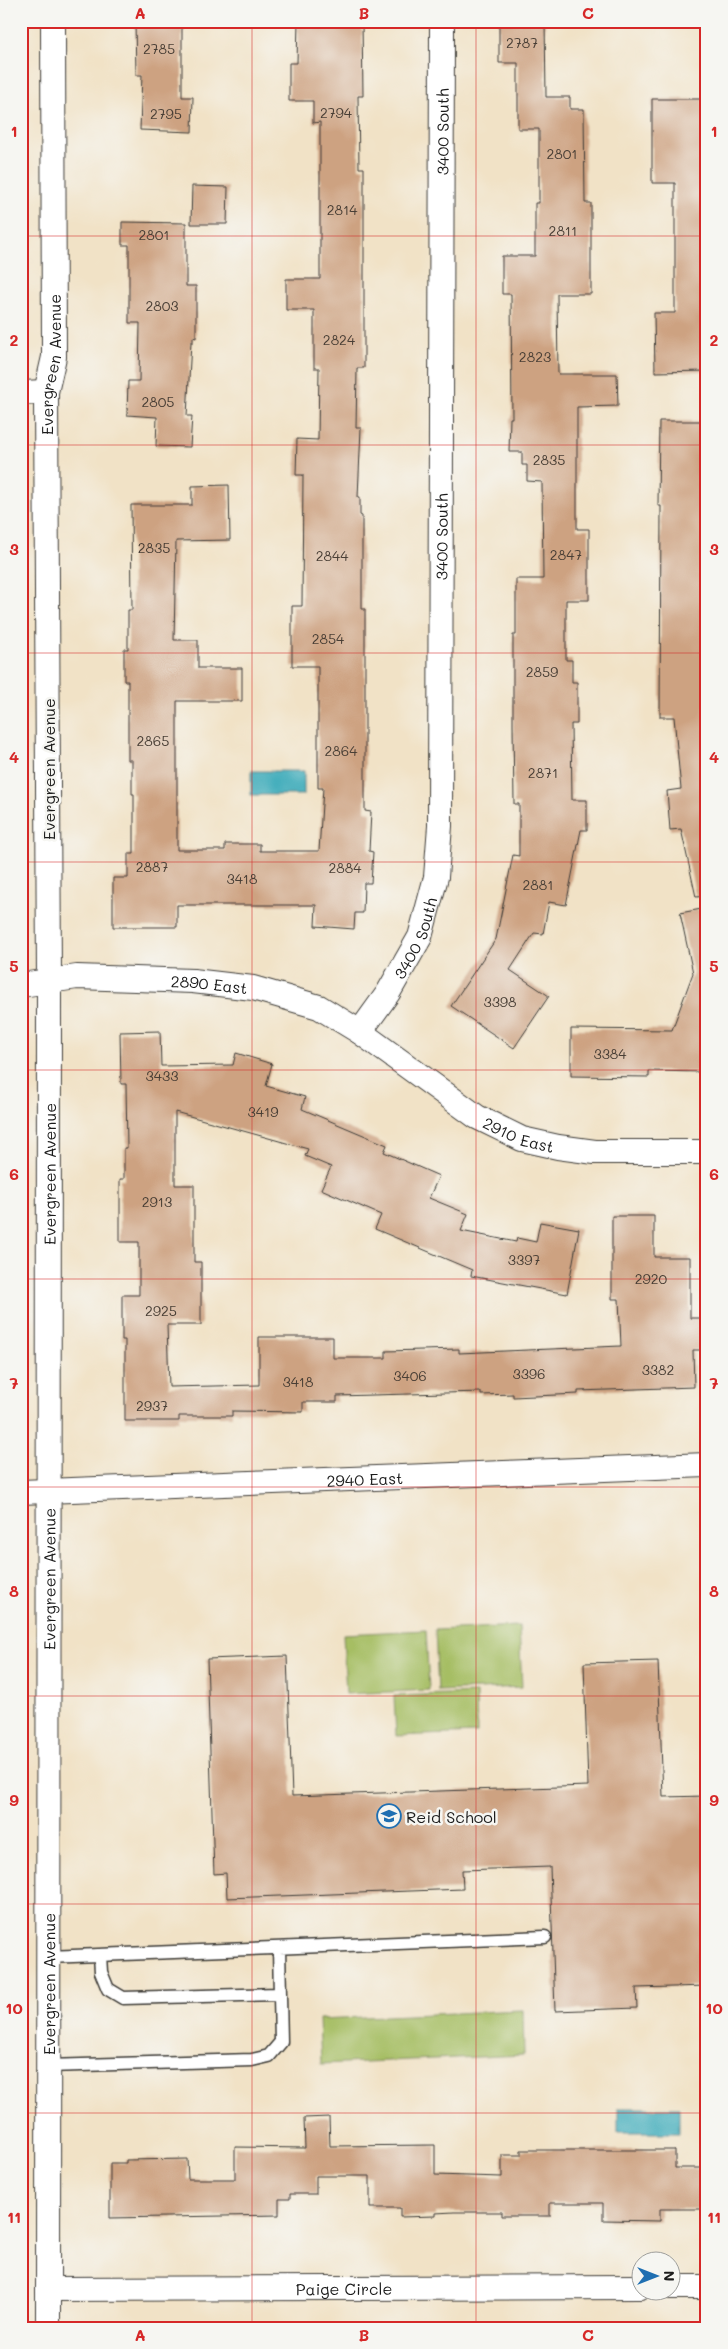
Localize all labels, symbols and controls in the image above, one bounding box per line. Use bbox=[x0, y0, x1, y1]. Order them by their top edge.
text: A bbox=[134, 2, 146, 23]
text: B bbox=[359, 2, 369, 23]
text: C bbox=[582, 2, 594, 23]
house number: 2787 bbox=[506, 33, 538, 52]
house number: 2785 bbox=[143, 39, 175, 58]
street label: 3400 South bbox=[431, 88, 452, 175]
house number: 2794 bbox=[320, 103, 353, 122]
house number: 2795 bbox=[150, 104, 182, 123]
text: 1 bbox=[10, 120, 18, 141]
text: 1 bbox=[710, 120, 718, 141]
house number: 2801 bbox=[546, 144, 578, 163]
house number: 2814 bbox=[327, 200, 358, 219]
house number: 2811 bbox=[549, 221, 577, 240]
house number: 2801 bbox=[138, 225, 170, 244]
street label: Evergreen Avenue bbox=[35, 294, 65, 435]
house number: 2803 bbox=[145, 296, 179, 315]
text: 2 bbox=[10, 329, 19, 350]
text: 2 bbox=[710, 329, 719, 350]
house number: 2824 bbox=[323, 330, 356, 349]
house number: 2823 bbox=[519, 347, 551, 366]
house number: 2805 bbox=[141, 392, 175, 411]
house number: 2835 bbox=[533, 450, 565, 469]
street label: 3400 South bbox=[430, 493, 451, 580]
text: 3 bbox=[9, 538, 19, 559]
house number: 2835 bbox=[138, 538, 170, 557]
text: 3 bbox=[709, 538, 719, 559]
house number: 2847 bbox=[550, 545, 582, 564]
house number: 2844 bbox=[316, 546, 349, 565]
house number: 2854 bbox=[312, 629, 345, 648]
house number: 2859 bbox=[526, 662, 558, 681]
street label: Evergreen Avenue bbox=[38, 698, 59, 840]
house number: 2865 bbox=[137, 731, 169, 750]
house number: 2864 bbox=[325, 741, 358, 760]
text: 4 bbox=[9, 746, 19, 767]
text: 4 bbox=[709, 746, 719, 767]
house number: 2871 bbox=[528, 763, 558, 782]
house number: 2887 bbox=[136, 857, 168, 876]
house number: 2884 bbox=[329, 858, 362, 877]
house number: 3418 bbox=[226, 869, 258, 888]
house number: 2881 bbox=[523, 875, 554, 894]
street label: 3400 South bbox=[388, 895, 441, 982]
text: 5 bbox=[9, 955, 19, 976]
text: 5 bbox=[709, 955, 719, 976]
street label: 2890 East bbox=[170, 970, 249, 998]
house number: 3398 bbox=[483, 992, 517, 1011]
house number: 3384 bbox=[593, 1044, 627, 1063]
house number: 3433 bbox=[146, 1066, 178, 1085]
house number: 3419 bbox=[248, 1102, 278, 1121]
street label: Evergreen Avenue bbox=[38, 1103, 59, 1245]
street label: 2910 East bbox=[480, 1111, 556, 1156]
text: 6 bbox=[9, 1163, 19, 1184]
text: 6 bbox=[709, 1163, 719, 1184]
house number: 2913 bbox=[142, 1192, 172, 1211]
house number: 3397 bbox=[508, 1250, 540, 1269]
house number: 2920 bbox=[635, 1269, 668, 1288]
house number: 2925 bbox=[145, 1301, 177, 1320]
house number: 3382 bbox=[642, 1360, 674, 1379]
house number: 3396 bbox=[512, 1364, 546, 1383]
house number: 3406 bbox=[393, 1366, 427, 1385]
text: 7 bbox=[10, 1372, 19, 1393]
house number: 3418 bbox=[282, 1372, 314, 1391]
text: 7 bbox=[710, 1372, 719, 1393]
house number: 2937 bbox=[136, 1396, 168, 1415]
street label: 2940 East bbox=[326, 1466, 403, 1490]
street label: Evergreen Avenue bbox=[38, 1508, 59, 1650]
text: 8 bbox=[9, 1580, 19, 1601]
text: 8 bbox=[709, 1580, 719, 1601]
text: 9 bbox=[9, 1789, 19, 1810]
text: 9 bbox=[709, 1789, 719, 1810]
school or university icon: Reid School bbox=[376, 1803, 402, 1829]
place label: Reid School bbox=[406, 1806, 497, 1827]
street label: Evergreen Avenue bbox=[38, 1913, 59, 2055]
text: 10 bbox=[5, 1997, 23, 2018]
text: 10 bbox=[705, 1997, 723, 2018]
text: 11 bbox=[7, 2206, 21, 2227]
text: 11 bbox=[707, 2206, 721, 2227]
north arrow bbox=[630, 2252, 680, 2302]
text: N bbox=[660, 2271, 679, 2281]
street label: Paige Circle bbox=[296, 2277, 392, 2299]
text: A bbox=[134, 2324, 146, 2345]
text: B bbox=[359, 2324, 369, 2345]
text: C bbox=[582, 2324, 594, 2345]

